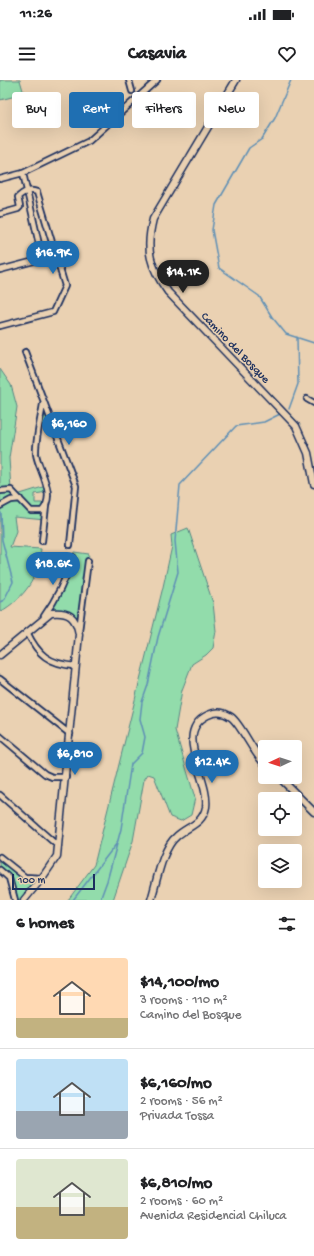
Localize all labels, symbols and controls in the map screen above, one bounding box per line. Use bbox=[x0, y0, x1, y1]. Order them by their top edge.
text: 11:26 bbox=[20, 5, 52, 23]
icon: menu bbox=[16, 43, 38, 65]
icon: heart bbox=[276, 43, 298, 65]
text: Casavia bbox=[128, 44, 186, 65]
chip: Buy bbox=[12, 92, 61, 128]
chip: Rent bbox=[69, 92, 124, 128]
chip: Filters bbox=[132, 92, 196, 128]
chip: New bbox=[204, 92, 259, 128]
pin: $16.9K bbox=[20, 241, 86, 275]
text: $16.9K bbox=[35, 246, 71, 261]
pin: $14.1K bbox=[150, 260, 216, 294]
text: $14.1K bbox=[166, 265, 200, 280]
street label: Camino del Bosque bbox=[197, 310, 273, 387]
pin: $6,160 bbox=[36, 412, 102, 446]
text: $6,160 bbox=[51, 417, 87, 432]
pin: $18.6K bbox=[20, 552, 86, 586]
text: $18.6K bbox=[35, 557, 71, 572]
north arrow bbox=[258, 740, 302, 784]
map controls bbox=[258, 740, 302, 888]
pin: $6,810 bbox=[42, 742, 108, 776]
text: $6,810 bbox=[57, 747, 93, 762]
pin: $12.4K bbox=[179, 750, 245, 784]
text: $12.4K bbox=[195, 755, 229, 770]
button: locate bbox=[258, 792, 302, 836]
button: layers bbox=[258, 844, 302, 888]
scale bar bbox=[12, 872, 95, 891]
text: 100 m bbox=[18, 875, 45, 887]
icon: filters bbox=[276, 913, 298, 935]
text: 6 homes bbox=[16, 914, 74, 934]
text: $14,100/mo bbox=[140, 973, 219, 993]
icon: home bbox=[48, 974, 96, 1022]
text: 3 rooms · 110 m² bbox=[140, 993, 228, 1008]
text: Camino del Bosque bbox=[140, 1008, 241, 1023]
text: $6,160/mo bbox=[140, 1074, 212, 1094]
icon: home bbox=[48, 1075, 96, 1123]
text: 2 rooms · 56 m² bbox=[140, 1094, 223, 1109]
text: Privada Tossa bbox=[140, 1109, 214, 1124]
text: $6,810/mo bbox=[140, 1174, 212, 1194]
icon: home bbox=[48, 1175, 96, 1223]
text: 2 rooms · 60 m² bbox=[140, 1194, 223, 1209]
text: Avenida Residencial Chiluca bbox=[140, 1209, 287, 1224]

